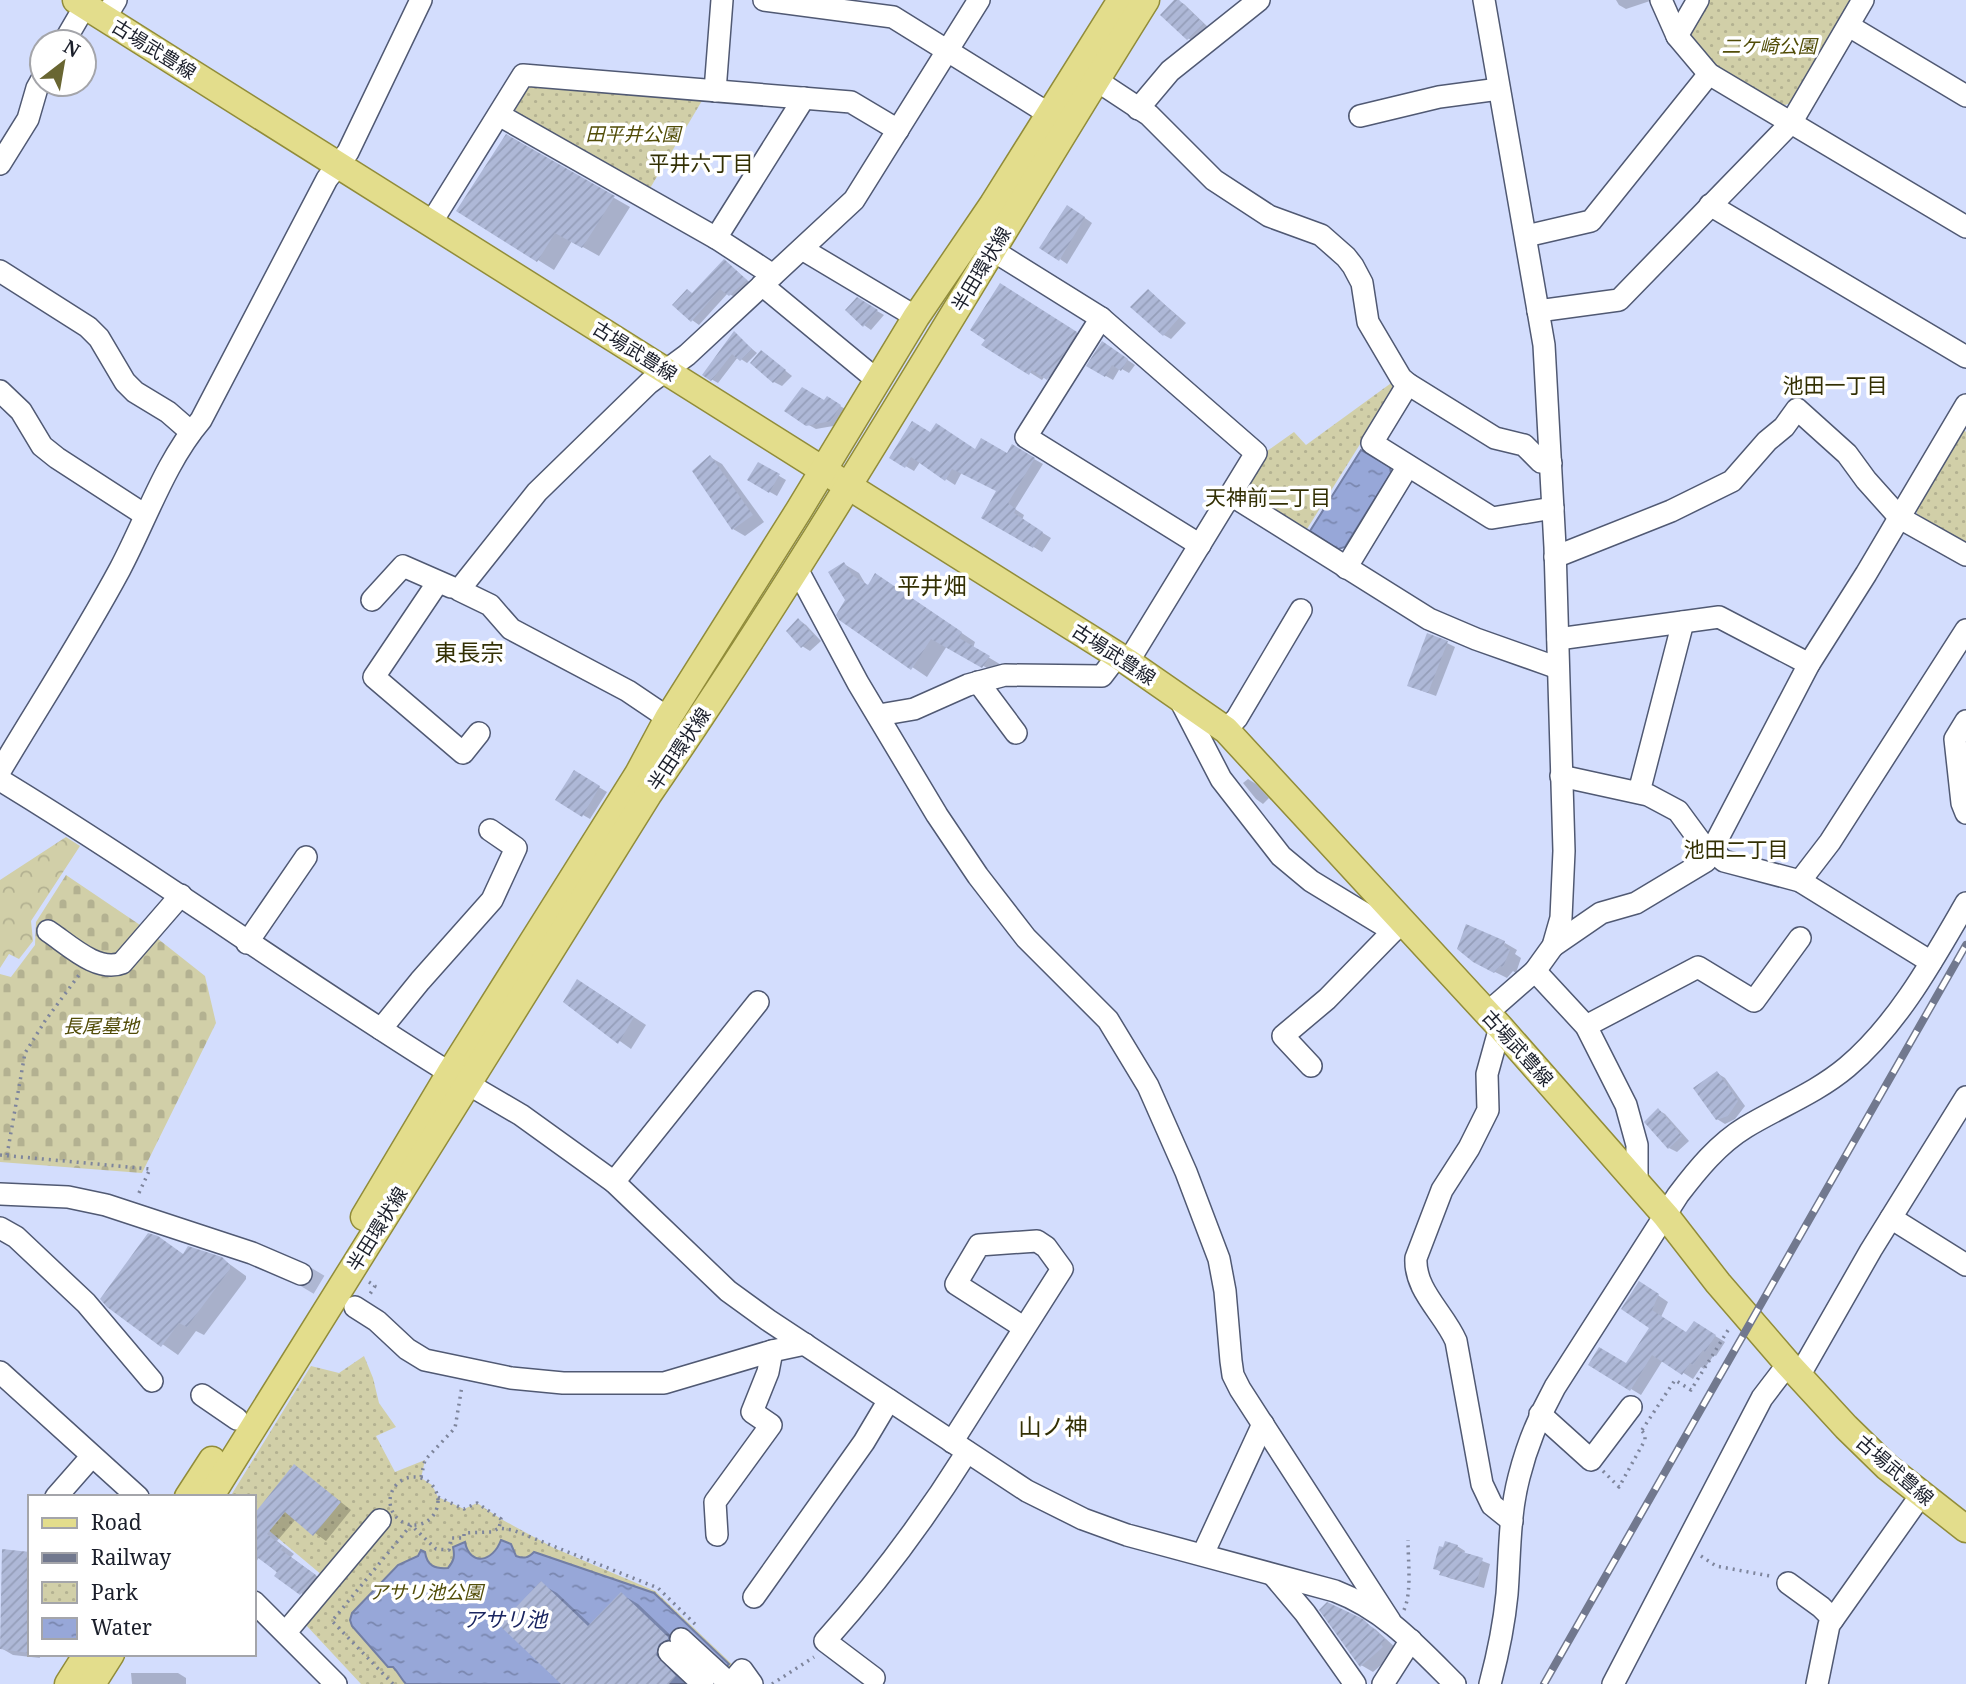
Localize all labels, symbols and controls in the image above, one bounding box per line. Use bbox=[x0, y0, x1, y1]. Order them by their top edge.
street label: 古場武豊線 bbox=[107, 13, 201, 85]
north arrow bbox=[28, 28, 98, 98]
text: N bbox=[59, 33, 85, 63]
park label: 二ケ崎公園 bbox=[1721, 33, 1819, 59]
park label: 田平井公園 bbox=[585, 121, 683, 147]
district label: 平井六丁目 bbox=[649, 149, 754, 177]
street label: 半田環状線 bbox=[945, 222, 1017, 316]
street label: 古場武豊線 bbox=[588, 315, 682, 387]
district label: 池田一丁目 bbox=[1783, 371, 1888, 399]
district label: 天神前二丁目 bbox=[1205, 483, 1331, 511]
district label: 平井畑 bbox=[898, 569, 967, 601]
street label: 古場武豊線 bbox=[1067, 617, 1161, 691]
district label: 東長宗 bbox=[435, 636, 504, 668]
street label: 半田環状線 bbox=[642, 702, 716, 796]
district label: 池田二丁目 bbox=[1684, 835, 1789, 863]
street label: 古場武豊線 bbox=[1477, 1004, 1559, 1092]
park label: 長尾墓地 bbox=[63, 1013, 141, 1039]
street label: 半田環状線 bbox=[341, 1182, 413, 1276]
district label: 山ノ神 bbox=[1019, 1410, 1088, 1442]
street label: 古場武豊線 bbox=[1851, 1429, 1939, 1511]
legend bbox=[28, 1495, 256, 1656]
text: Road bbox=[91, 1508, 142, 1536]
text: Railway bbox=[91, 1543, 171, 1571]
text: Park bbox=[91, 1578, 138, 1606]
park label: アサリ池公園 bbox=[369, 1579, 486, 1605]
water label: アサリ池 bbox=[463, 1605, 549, 1633]
text: Water bbox=[91, 1613, 152, 1641]

